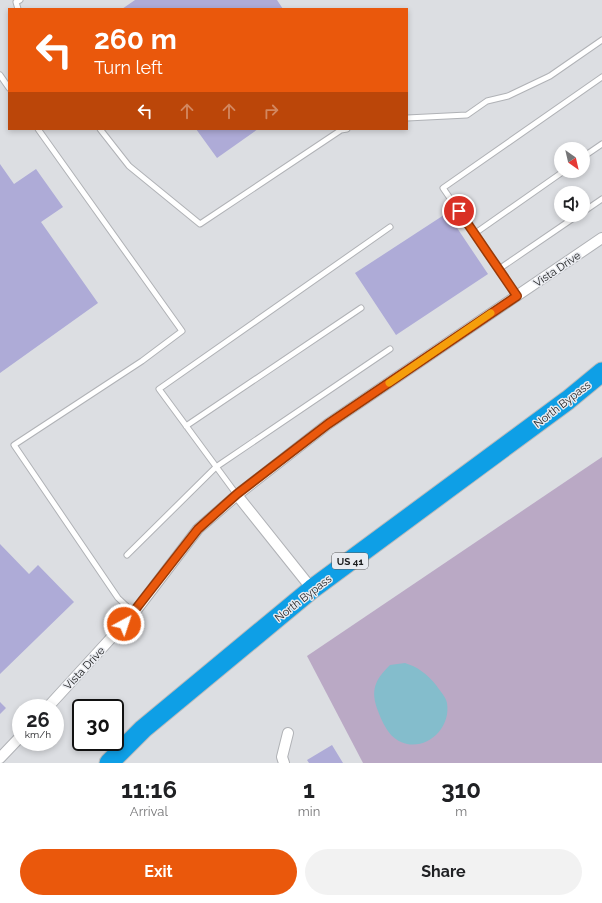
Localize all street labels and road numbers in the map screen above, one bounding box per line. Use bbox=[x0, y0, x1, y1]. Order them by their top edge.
street label: Vista Drive bbox=[531, 249, 584, 290]
street label: North Bypass bbox=[531, 378, 593, 431]
road number: US 41 bbox=[332, 553, 368, 569]
street label: North Bypass bbox=[272, 572, 334, 625]
street label: Vista Drive bbox=[61, 644, 108, 692]

